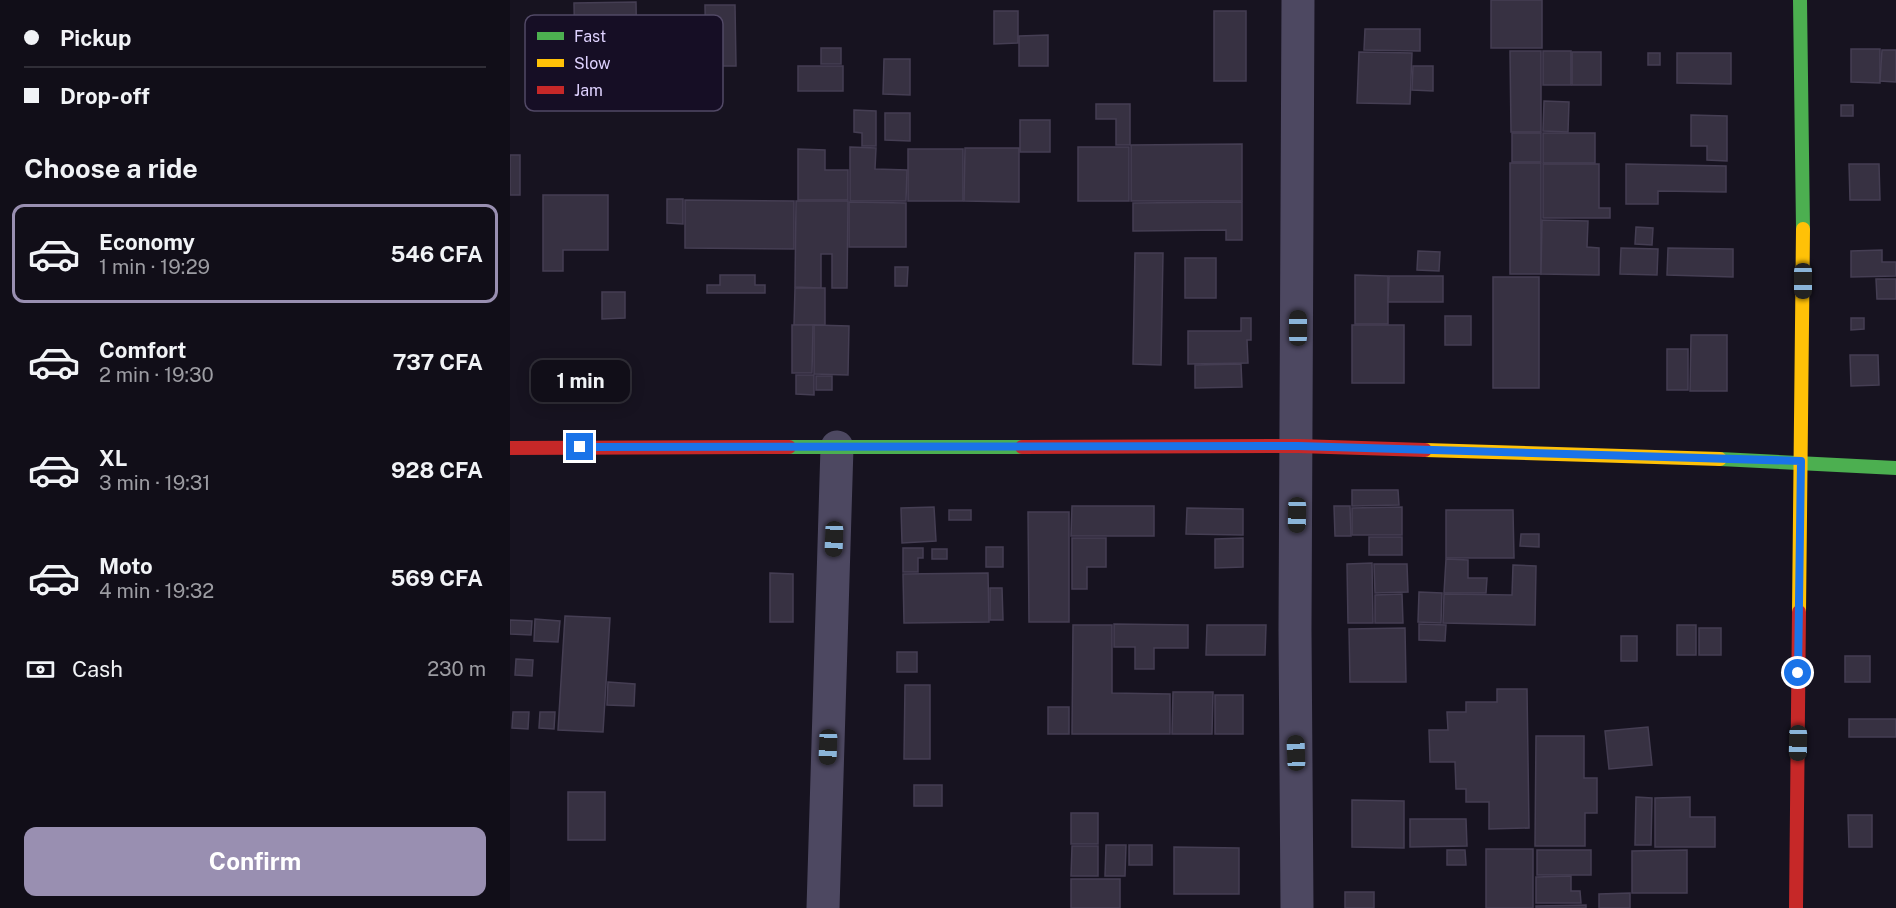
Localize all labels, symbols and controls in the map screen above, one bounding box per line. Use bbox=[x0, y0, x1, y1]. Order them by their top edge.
legend bbox=[525, 15, 723, 111]
text: Pickup bbox=[60, 25, 131, 51]
text: Fast bbox=[574, 27, 606, 46]
text: Slow bbox=[574, 54, 611, 73]
text: Jam bbox=[574, 81, 603, 100]
text: Drop-off bbox=[60, 83, 150, 109]
text: Choose a ride bbox=[24, 152, 198, 184]
icon: car bbox=[27, 227, 81, 281]
text: Economy bbox=[99, 229, 195, 255]
text: 546 CFA bbox=[390, 241, 483, 267]
text: 1 min · 19:29 bbox=[99, 255, 210, 279]
car bbox=[1794, 263, 1812, 299]
car bbox=[1289, 310, 1307, 346]
icon: car bbox=[27, 335, 81, 389]
text: Comfort bbox=[99, 337, 186, 363]
text: 737 CFA bbox=[393, 349, 483, 375]
callout: 1 min bbox=[530, 360, 629, 402]
text: 2 min · 19:30 bbox=[99, 363, 214, 387]
text: 1 min bbox=[556, 369, 605, 393]
route end bbox=[566, 433, 593, 460]
icon: car bbox=[27, 443, 81, 497]
text: XL bbox=[99, 445, 127, 471]
text: 928 CFA bbox=[391, 457, 483, 483]
text: 3 min · 19:31 bbox=[99, 471, 210, 495]
car bbox=[1288, 497, 1306, 533]
car bbox=[824, 521, 844, 557]
icon: car bbox=[27, 551, 81, 605]
text: Moto bbox=[99, 553, 153, 579]
text: 569 CFA bbox=[390, 565, 483, 591]
text: 4 min · 19:32 bbox=[99, 579, 214, 603]
icon: cash bbox=[24, 653, 57, 686]
text: Cash bbox=[72, 656, 123, 682]
text: 230 m bbox=[427, 657, 486, 681]
route start bbox=[1784, 659, 1811, 686]
car bbox=[1789, 725, 1807, 761]
car bbox=[818, 729, 838, 765]
car bbox=[1286, 735, 1306, 771]
button: Confirm bbox=[24, 827, 486, 896]

